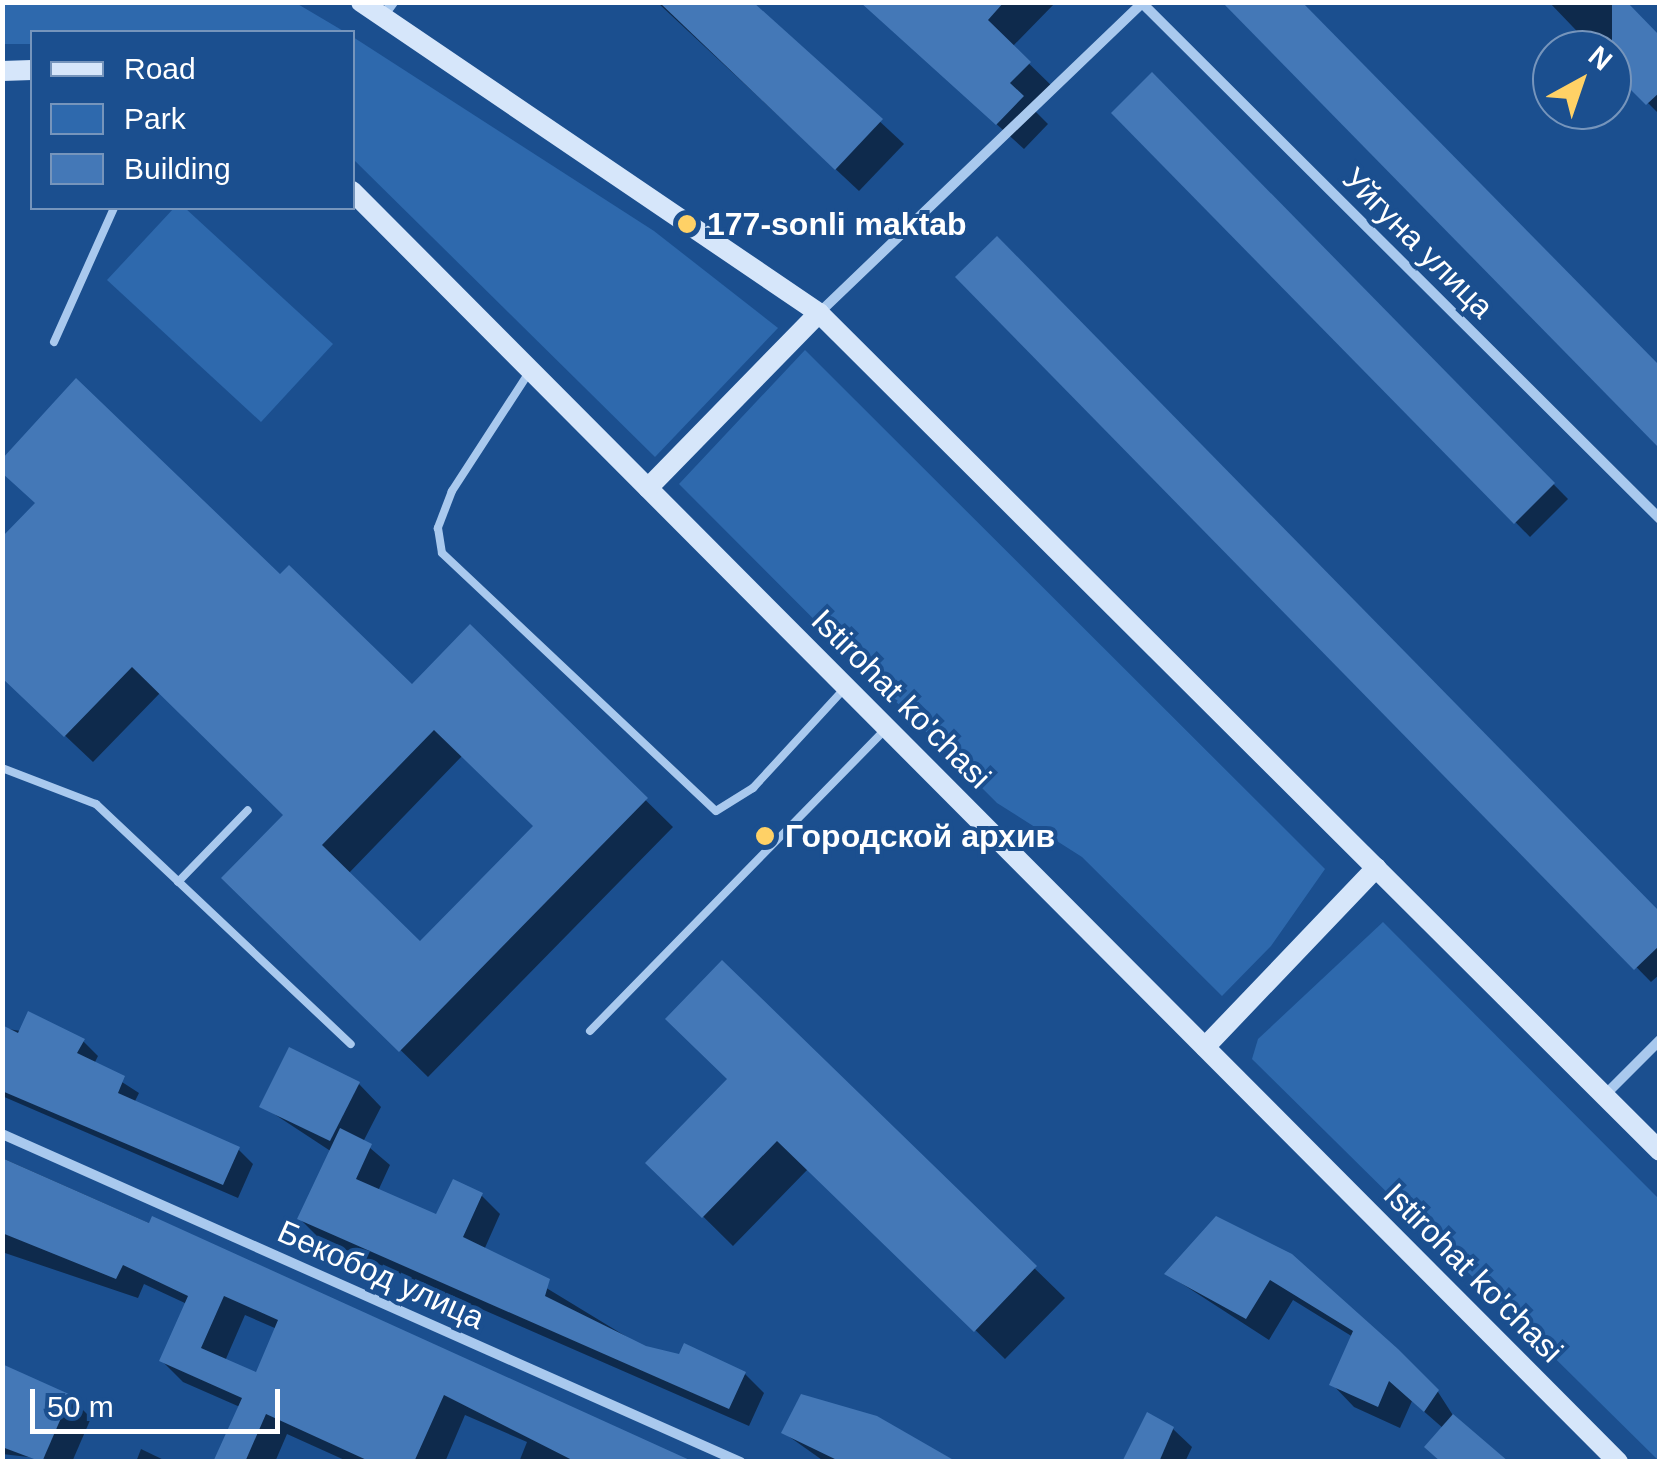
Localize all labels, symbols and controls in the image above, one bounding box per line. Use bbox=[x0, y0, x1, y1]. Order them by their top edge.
legend bbox=[30, 30, 355, 210]
north arrow bbox=[1532, 30, 1632, 130]
text: N bbox=[1583, 40, 1618, 77]
text: Road bbox=[124, 52, 196, 85]
text: Park bbox=[124, 102, 186, 135]
text: Building bbox=[124, 152, 231, 185]
street label: Уйгуна улица bbox=[1335, 160, 1501, 326]
place label: 177-sonli maktab bbox=[707, 205, 967, 243]
marker: 177-sonli maktab bbox=[676, 213, 698, 235]
street label: Istirohat ko'chasi bbox=[804, 602, 998, 796]
place label: Городской архив bbox=[785, 817, 1055, 855]
marker: Городской архив bbox=[754, 825, 776, 847]
street label: Istirohat ko'chasi bbox=[1376, 1176, 1570, 1370]
street label: Бекобод улица bbox=[272, 1212, 490, 1338]
scale bar bbox=[35, 1369, 285, 1431]
text: 50 m bbox=[47, 1390, 114, 1423]

